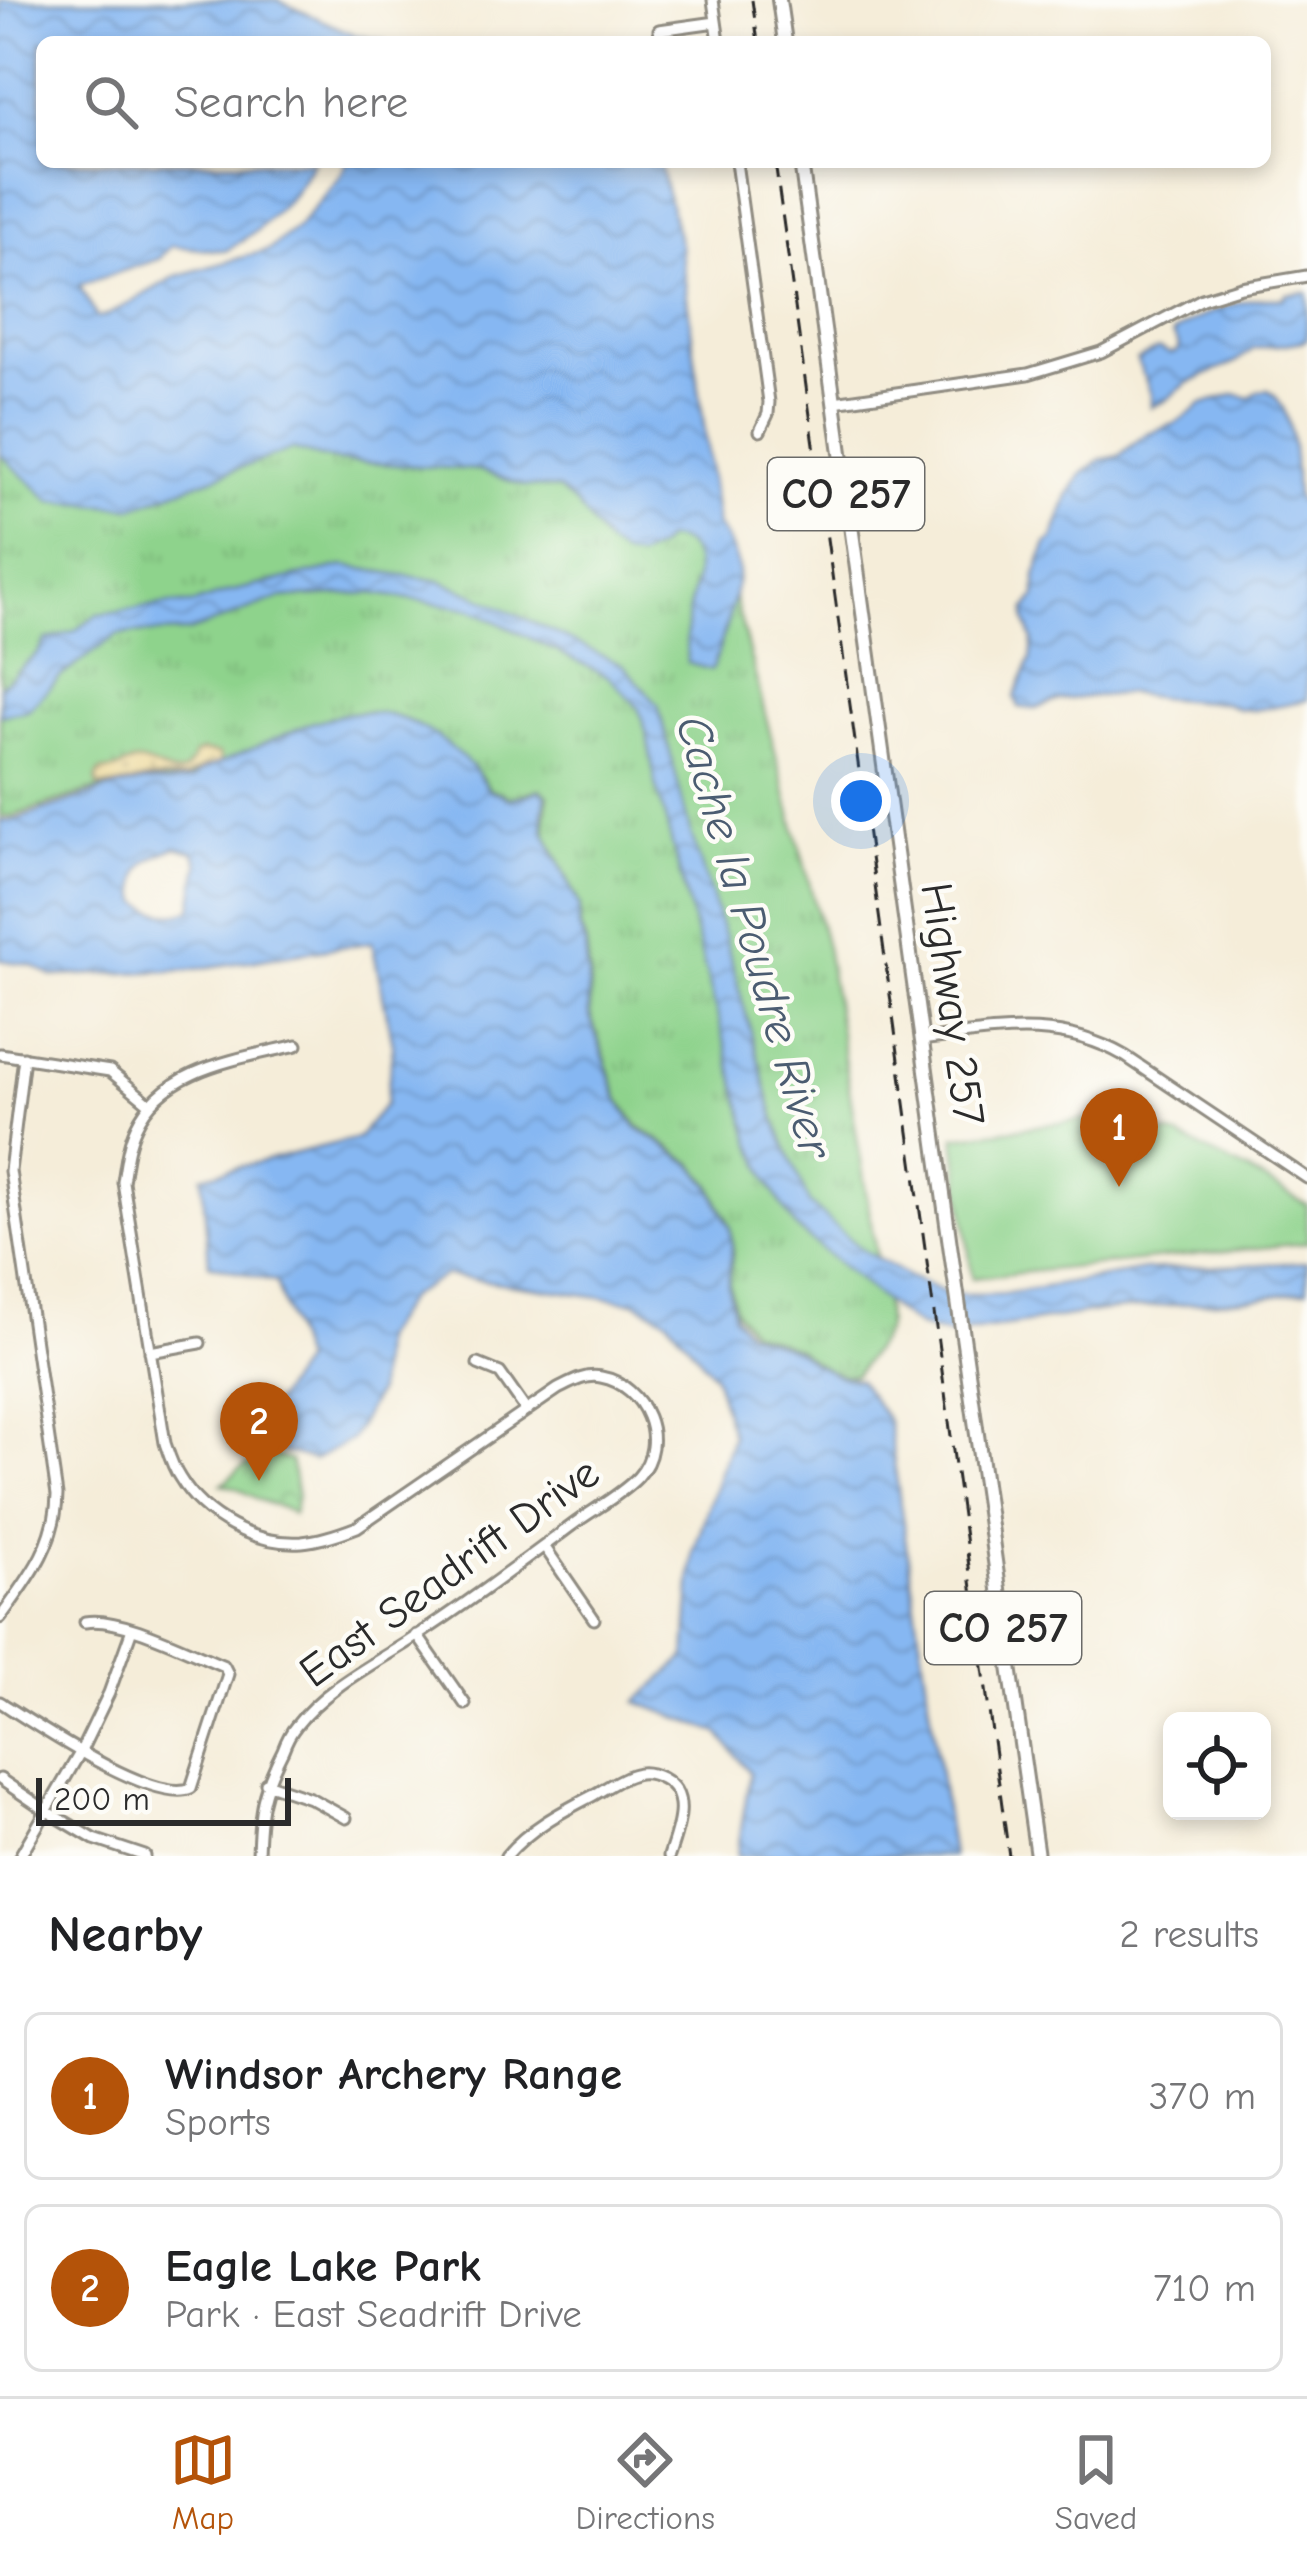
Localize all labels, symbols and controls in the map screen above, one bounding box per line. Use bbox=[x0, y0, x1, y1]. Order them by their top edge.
search box bbox=[36, 36, 1271, 168]
icon: search bbox=[78, 69, 144, 135]
text: Search here bbox=[174, 76, 408, 128]
road number: CO 257 bbox=[768, 458, 924, 530]
water label: Cache la Poudre River bbox=[664, 709, 844, 1166]
your location bbox=[831, 771, 891, 831]
street label: Highway 257 bbox=[910, 879, 996, 1129]
pin: 1 bbox=[1080, 1088, 1158, 1187]
pin: 2 bbox=[220, 1382, 298, 1481]
street label: East Seadrift Drive bbox=[289, 1446, 609, 1698]
road number: CO 257 bbox=[925, 1592, 1081, 1664]
map controls bbox=[1163, 1712, 1271, 1820]
button: locate bbox=[1163, 1712, 1271, 1820]
scale bar bbox=[36, 1772, 291, 1825]
text: 200 m bbox=[54, 1780, 150, 1818]
text: Nearby bbox=[48, 1905, 202, 1964]
text: 2 results bbox=[1119, 1912, 1259, 1957]
text: Windsor Archery Range bbox=[165, 2048, 622, 2100]
text: 1 bbox=[82, 2074, 98, 2119]
text: 370 m bbox=[1149, 2074, 1256, 2119]
text: Sports bbox=[165, 2100, 271, 2145]
text: Eagle Lake Park bbox=[165, 2240, 481, 2292]
text: 2 bbox=[80, 2266, 100, 2311]
text: 710 m bbox=[1153, 2266, 1256, 2311]
text: Park · East Seadrift Drive bbox=[165, 2292, 582, 2337]
tab: Map bbox=[170, 2427, 236, 2537]
tab: Directions bbox=[576, 2427, 715, 2537]
tab: Saved bbox=[1055, 2427, 1137, 2537]

